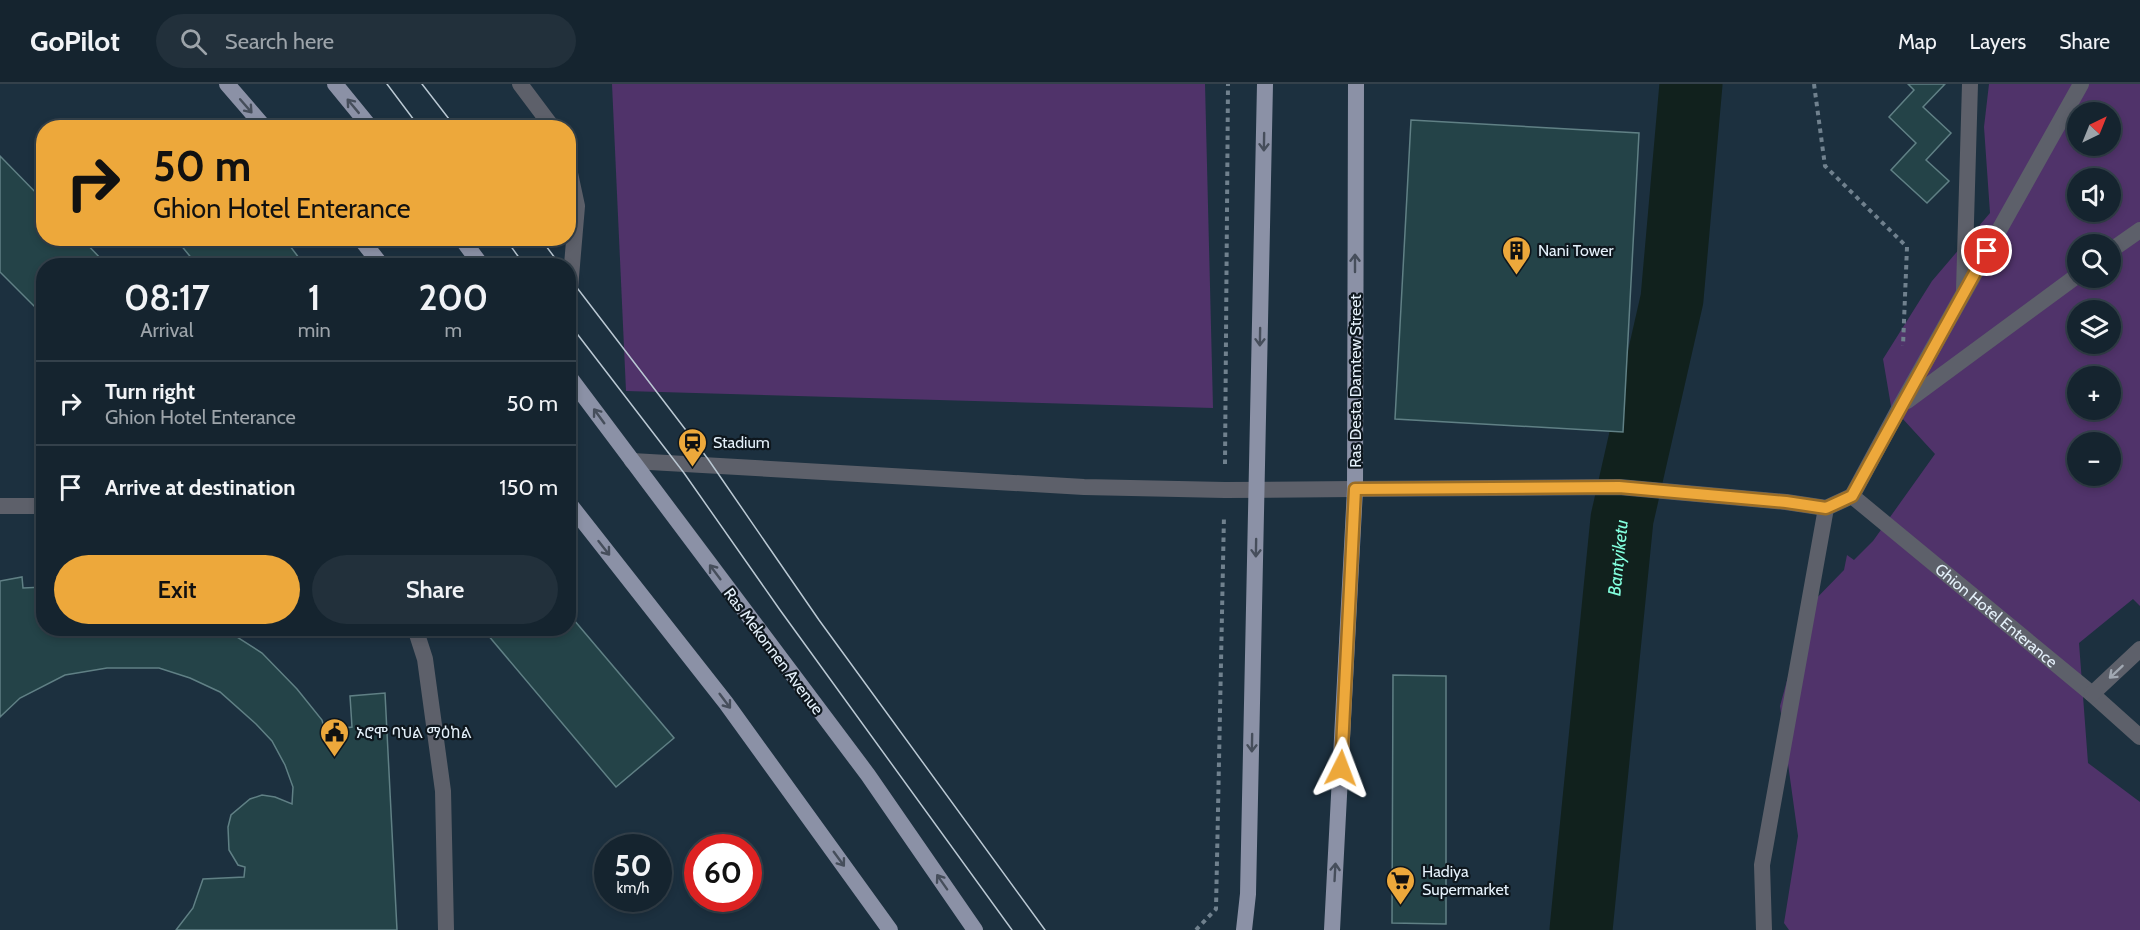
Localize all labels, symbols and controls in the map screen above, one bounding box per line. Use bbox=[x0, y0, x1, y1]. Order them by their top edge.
search box bbox=[156, 14, 576, 68]
text: GoPilot bbox=[30, 24, 120, 58]
icon: search bbox=[177, 25, 210, 58]
text: Search here bbox=[225, 28, 334, 55]
text: Map bbox=[1898, 29, 1937, 54]
text: Layers bbox=[1970, 29, 2026, 54]
text: Share bbox=[2059, 29, 2110, 54]
one-way arrow bbox=[239, 98, 253, 113]
one-way arrow bbox=[346, 98, 359, 114]
north arrow bbox=[2067, 102, 2121, 156]
map controls bbox=[2067, 102, 2121, 486]
one-way arrow bbox=[1258, 132, 1269, 152]
text: 50 m bbox=[153, 140, 251, 192]
icon: right bbox=[54, 144, 132, 222]
button: sound bbox=[2067, 168, 2121, 222]
text: Ghion Hotel Enterance bbox=[153, 192, 411, 225]
pin bbox=[1961, 225, 2012, 276]
building icon: Nani Tower bbox=[1501, 234, 1533, 276]
icon: arrive bbox=[1970, 234, 2003, 267]
button: search bbox=[2067, 234, 2121, 288]
place label: Nani Tower bbox=[1538, 241, 1614, 260]
one-way arrow bbox=[1349, 253, 1361, 273]
text: 08:17 bbox=[124, 275, 210, 319]
text: 1 bbox=[308, 275, 320, 319]
text: 200 bbox=[418, 275, 488, 319]
street label: Ras Desta Damtew Street bbox=[1346, 294, 1365, 468]
button: layers bbox=[2067, 300, 2121, 354]
text: Arrival bbox=[140, 318, 193, 342]
text: min bbox=[298, 318, 331, 342]
text: m bbox=[445, 318, 462, 342]
one-way arrow bbox=[1254, 327, 1266, 347]
button: + bbox=[2067, 366, 2121, 420]
text: Turn right bbox=[105, 378, 195, 405]
icon: right bbox=[54, 387, 87, 420]
text: 50 m bbox=[506, 390, 558, 417]
text: Ghion Hotel Enterance bbox=[105, 405, 296, 429]
one-way arrow bbox=[593, 408, 605, 424]
station icon: Stadium bbox=[676, 426, 708, 468]
button: − bbox=[2067, 432, 2121, 486]
place label: Stadium bbox=[713, 433, 770, 452]
icon: arrive bbox=[54, 471, 87, 504]
text: Arrive at destination bbox=[105, 474, 295, 501]
text: 150 m bbox=[499, 474, 558, 501]
water label: Bantyiketu bbox=[1603, 518, 1633, 597]
one-way arrow bbox=[1250, 537, 1262, 557]
one-way arrow bbox=[598, 540, 611, 556]
button: Exit bbox=[54, 555, 300, 624]
button: Share bbox=[312, 555, 558, 624]
street label: Ghion Hotel Enterance bbox=[1931, 560, 2061, 672]
one-way arrow bbox=[709, 565, 721, 581]
street label: Ras Mekonnen Avenue bbox=[720, 584, 827, 718]
one-way arrow bbox=[2109, 664, 2124, 678]
one-way arrow bbox=[718, 693, 731, 709]
public building icon: ኦሮሞ ባህል ማዕከል bbox=[319, 716, 351, 758]
place label: ኦሮሞ ባህል ማዕከል bbox=[356, 723, 472, 742]
one-way arrow bbox=[1246, 732, 1257, 752]
position arrow bbox=[1309, 736, 1373, 800]
speed limit sign: 60 bbox=[684, 834, 762, 912]
text: 50 bbox=[614, 847, 652, 884]
one-way arrow bbox=[833, 851, 845, 867]
one-way arrow bbox=[1330, 862, 1341, 882]
place label: Hadiya Supermarket bbox=[1422, 862, 1510, 899]
supermarket icon: Hadiya Supermarket bbox=[1385, 864, 1417, 906]
one-way arrow bbox=[936, 874, 948, 891]
text: km/h bbox=[617, 879, 649, 897]

